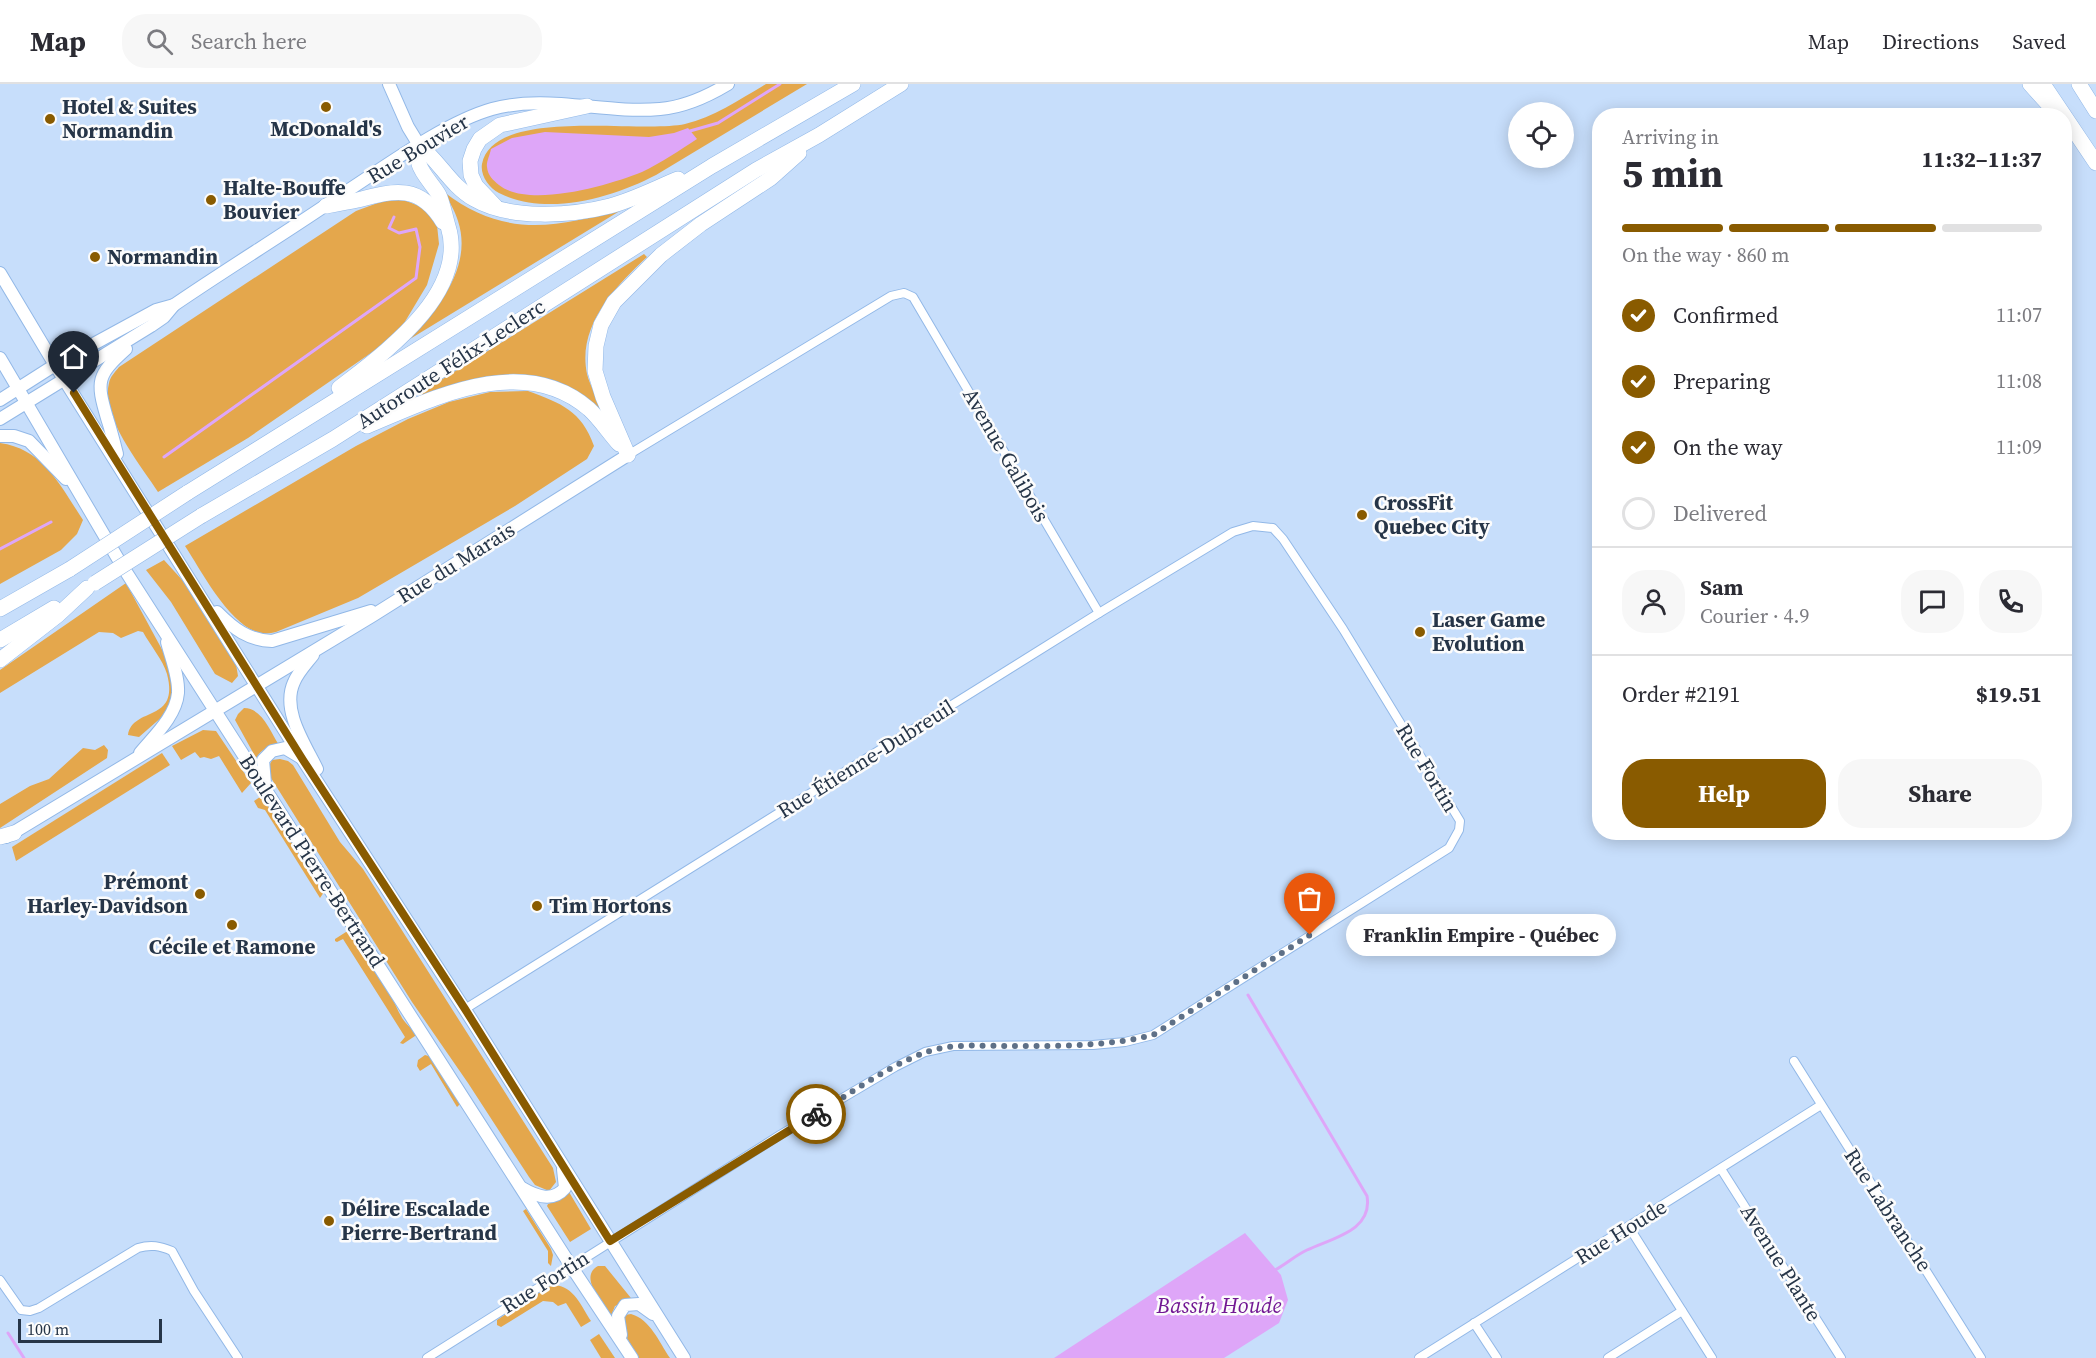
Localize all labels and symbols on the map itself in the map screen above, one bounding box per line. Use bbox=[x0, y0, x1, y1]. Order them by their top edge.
place label: Hotel & Suites Normandin bbox=[62, 92, 197, 145]
marker: McDonald's bbox=[319, 100, 333, 114]
street label: Rue Bouvier bbox=[361, 107, 474, 190]
marker: Hotel & Suites Normandin bbox=[43, 112, 57, 126]
place label: McDonald's bbox=[270, 114, 382, 143]
place label: Halte-Bouffe Bouvier bbox=[223, 173, 346, 226]
marker: Halte-Bouffe Bouvier bbox=[204, 193, 218, 207]
place label: Normandin bbox=[107, 242, 218, 271]
marker: Normandin bbox=[88, 250, 102, 264]
street label: Autoroute Félix-Leclerc bbox=[351, 292, 551, 435]
pin bbox=[48, 331, 99, 393]
street label: Avenue Galibois bbox=[956, 382, 1057, 527]
place label: CrossFit Quebec City bbox=[1374, 488, 1490, 541]
marker: CrossFit Quebec City bbox=[1355, 508, 1369, 522]
street label: Rue du Marais bbox=[391, 515, 520, 610]
place label: Laser Game Evolution bbox=[1432, 605, 1545, 658]
marker: Laser Game Evolution bbox=[1413, 625, 1427, 639]
street label: Rue Étienne-Dubreuil bbox=[772, 692, 960, 825]
street label: Rue Fortin bbox=[1390, 718, 1465, 818]
street label: Boulevard Pierre-Bertrand bbox=[233, 749, 392, 973]
place label: Prémont Harley-Davidson bbox=[27, 867, 188, 920]
pin bbox=[1284, 873, 1335, 935]
marker: Prémont Harley-Davidson bbox=[193, 887, 207, 901]
place label: Tim Hortons bbox=[549, 891, 672, 920]
marker: Tim Hortons bbox=[530, 899, 544, 913]
callout: Franklin Empire - Québec bbox=[1346, 914, 1616, 956]
marker: Cécile et Ramone bbox=[225, 918, 239, 932]
place label: Cécile et Ramone bbox=[149, 932, 315, 961]
courier bbox=[786, 1084, 846, 1144]
street label: Rue Labranche bbox=[1838, 1142, 1939, 1277]
street label: Rue Houde bbox=[1569, 1192, 1672, 1271]
place label: Délire Escalade Pierre-Bertrand bbox=[341, 1194, 497, 1247]
street label: Avenue Plante bbox=[1734, 1199, 1829, 1327]
marker: Délire Escalade Pierre-Bertrand bbox=[322, 1214, 336, 1228]
street label: Rue Fortin bbox=[495, 1243, 595, 1320]
water label: Bassin Houde bbox=[1155, 1290, 1282, 1320]
scale bar bbox=[18, 1316, 162, 1344]

